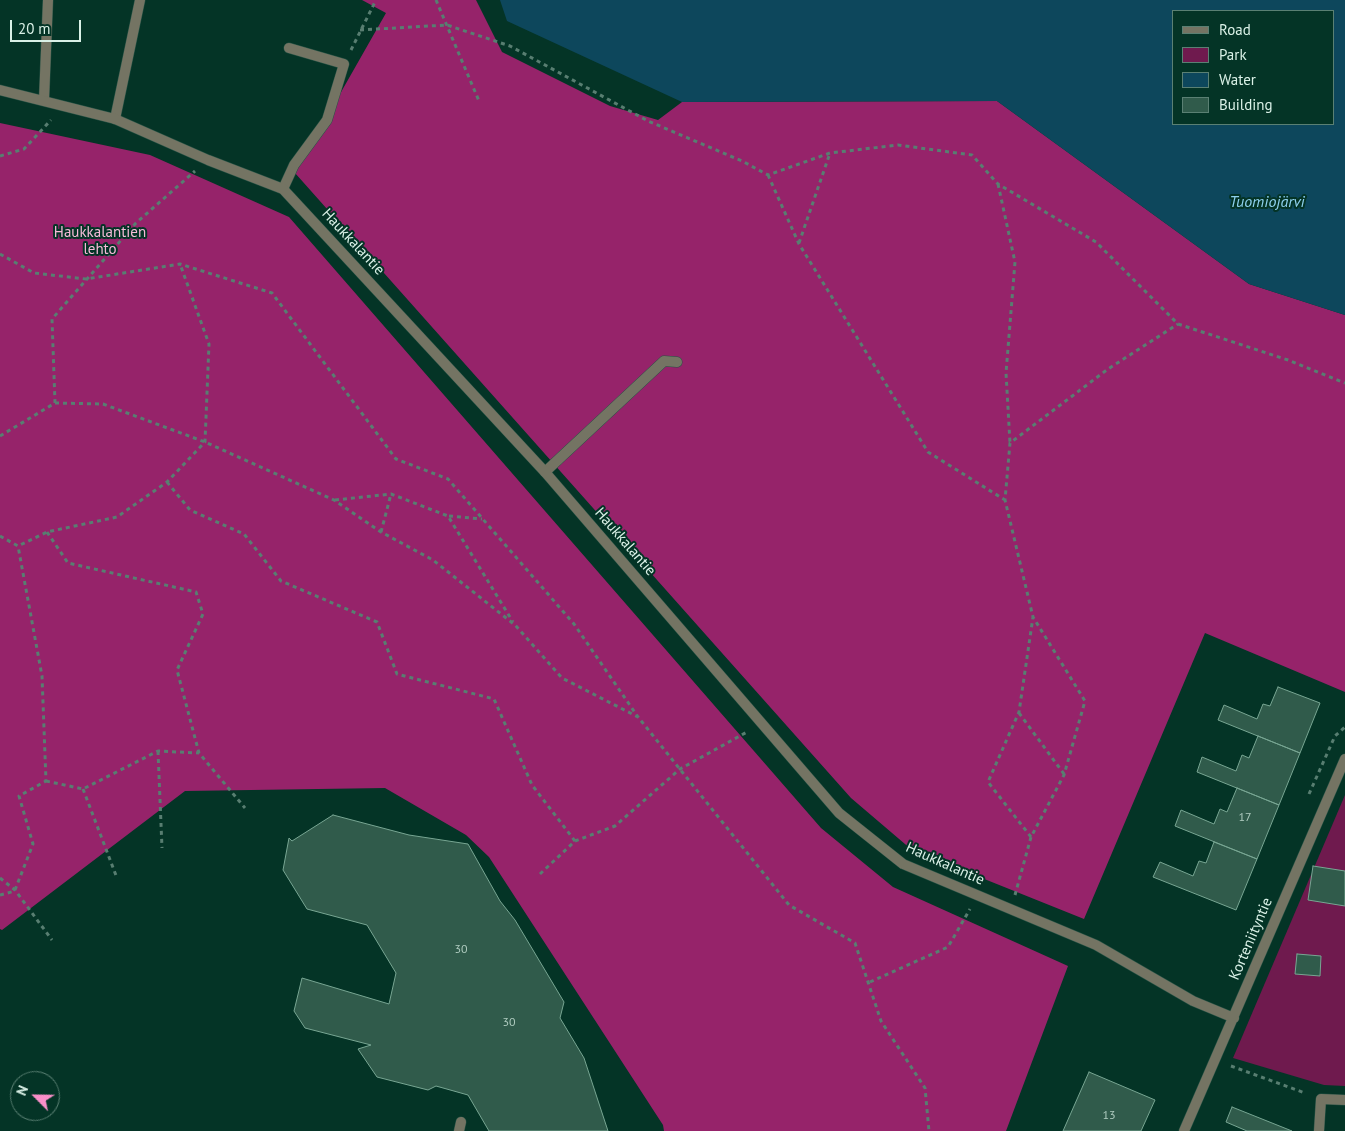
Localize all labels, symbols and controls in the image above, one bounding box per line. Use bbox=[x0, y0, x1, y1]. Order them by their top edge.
scale bar bbox=[12, 10, 84, 42]
legend bbox=[1172, 10, 1335, 125]
text: 20 m bbox=[18, 19, 51, 38]
text: Road bbox=[1219, 20, 1251, 39]
text: Park bbox=[1219, 45, 1247, 64]
text: Water bbox=[1219, 70, 1256, 89]
text: Building bbox=[1219, 95, 1273, 114]
water label: Tuomiojärvi bbox=[1229, 192, 1305, 212]
street label: Haukkalantie bbox=[318, 205, 388, 279]
park label: Haukkalantien lehto bbox=[54, 224, 146, 259]
street label: Haukkalantie bbox=[591, 504, 659, 580]
house number: 17 bbox=[1238, 811, 1252, 825]
street label: Haukkalantie bbox=[903, 839, 987, 889]
street label: Korteniityntie bbox=[1226, 895, 1276, 983]
house number: 30 bbox=[454, 943, 468, 957]
house number: 30 bbox=[502, 1016, 516, 1030]
north arrow bbox=[10, 1071, 60, 1121]
text: N bbox=[12, 1083, 32, 1098]
house number: 13 bbox=[1102, 1109, 1116, 1123]

